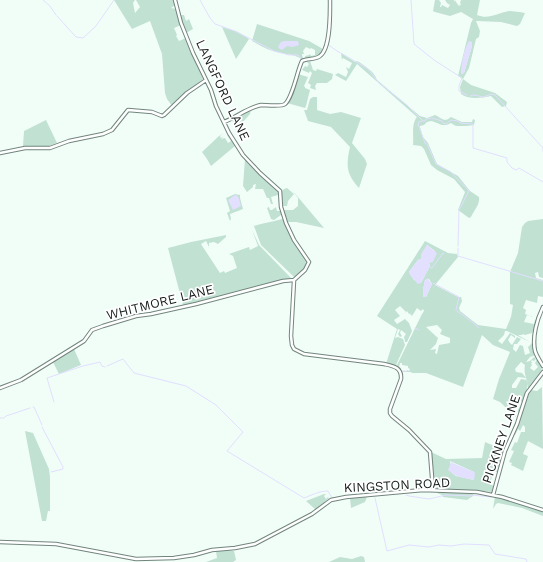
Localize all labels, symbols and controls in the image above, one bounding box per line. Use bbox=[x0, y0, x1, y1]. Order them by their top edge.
street label: LANGFORD LANE bbox=[193, 37, 253, 143]
street label: WHITMORE LANE bbox=[105, 281, 215, 323]
street label: PICKNEY LANE bbox=[479, 393, 523, 485]
street label: KINGSTON ROAD bbox=[343, 475, 451, 495]

